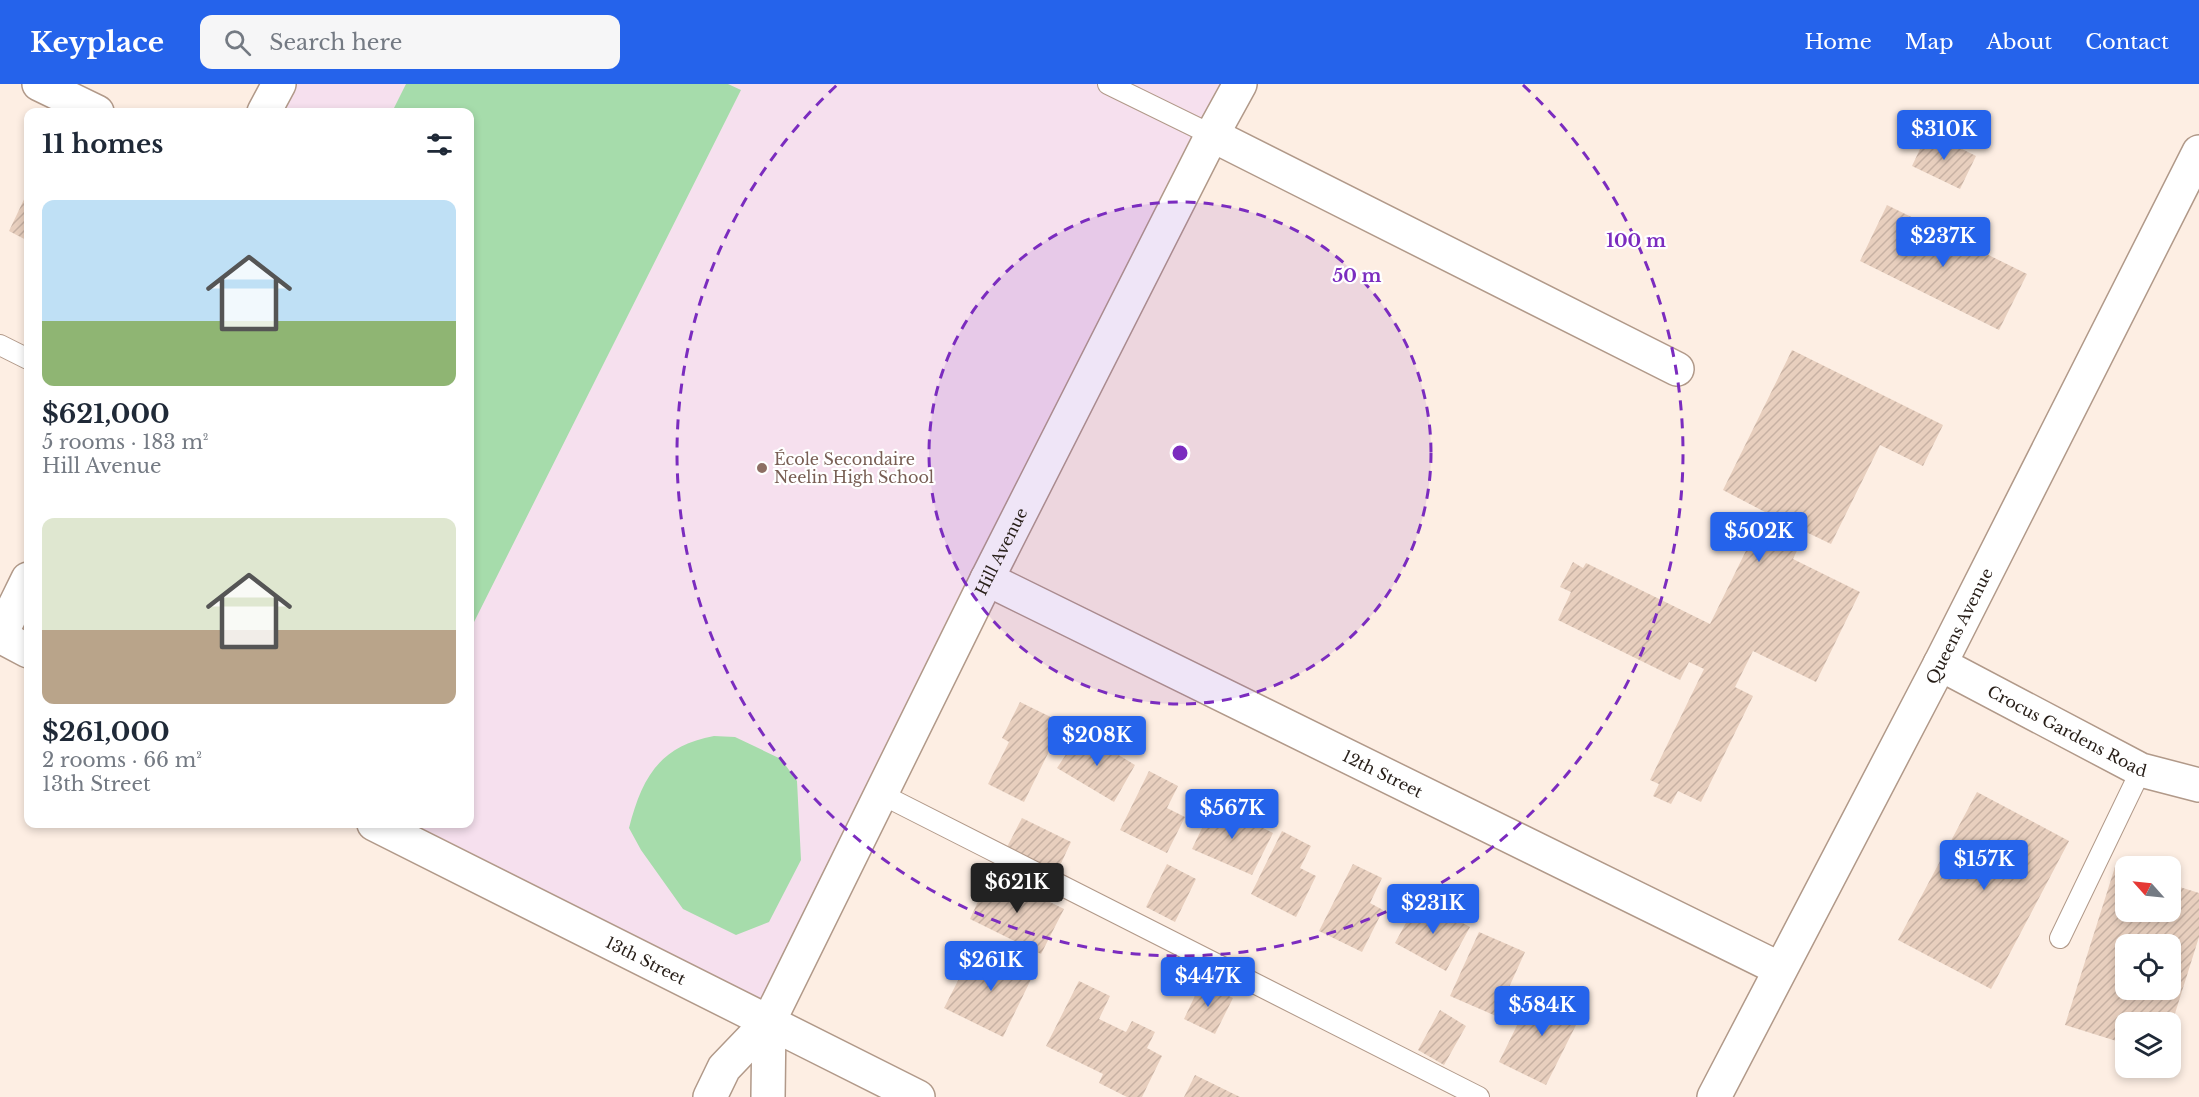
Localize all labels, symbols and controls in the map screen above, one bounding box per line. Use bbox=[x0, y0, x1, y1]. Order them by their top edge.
search box bbox=[200, 15, 620, 69]
text: Keyplace bbox=[30, 25, 164, 60]
icon: search bbox=[221, 26, 254, 59]
text: Search here bbox=[269, 29, 402, 56]
text: Home bbox=[1805, 29, 1872, 55]
text: Map bbox=[1905, 29, 1953, 55]
text: About bbox=[1986, 29, 2052, 55]
text: Contact bbox=[2085, 29, 2169, 55]
pin: $310K bbox=[1902, 110, 1986, 161]
text: $310K bbox=[1911, 117, 1977, 141]
text: 11 homes bbox=[42, 128, 163, 160]
icon: filters bbox=[423, 128, 456, 161]
pin: $237K bbox=[1901, 217, 1985, 268]
text: $237K bbox=[1910, 224, 1976, 248]
text: 100 m bbox=[1606, 230, 1666, 252]
icon: home bbox=[195, 239, 303, 347]
text: 50 m bbox=[1333, 265, 1382, 287]
text: $621,000 bbox=[42, 398, 170, 430]
text: 5 rooms · 183 m² bbox=[42, 430, 209, 454]
centre of rings bbox=[1170, 443, 1190, 463]
place label: École Secondaire Neelin High School bbox=[774, 449, 934, 487]
text: Hill Avenue bbox=[42, 454, 161, 478]
marker: École Secondaire Neelin High School bbox=[755, 461, 769, 475]
street label: Hill Avenue bbox=[971, 504, 1031, 599]
pin: $502K bbox=[1717, 512, 1801, 563]
text: $502K bbox=[1724, 519, 1794, 543]
icon: home bbox=[195, 557, 303, 665]
street label: Queens Avenue bbox=[1921, 565, 1997, 687]
street label: Crocus Gardens Road bbox=[1984, 681, 2149, 781]
text: $261,000 bbox=[42, 716, 170, 748]
pin: $208K bbox=[1055, 716, 1139, 767]
text: $208K bbox=[1062, 723, 1132, 747]
street label: 12th Street bbox=[1339, 745, 1426, 802]
text: 2 rooms · 66 m² bbox=[42, 748, 202, 772]
text: 13th Street bbox=[42, 772, 150, 796]
pin: $567K bbox=[1190, 789, 1274, 840]
text: $567K bbox=[1199, 796, 1265, 820]
pin: $157K bbox=[1942, 840, 2026, 891]
text: $157K bbox=[1954, 847, 2014, 871]
north arrow bbox=[2115, 856, 2181, 922]
map controls bbox=[2115, 856, 2181, 1078]
pin: $621K bbox=[975, 863, 1059, 914]
text: $621K bbox=[985, 870, 1049, 894]
pin: $231K bbox=[1391, 884, 1475, 935]
text: $231K bbox=[1401, 891, 1465, 915]
street label: 13th Street bbox=[602, 932, 689, 989]
button: locate bbox=[2115, 934, 2181, 1000]
pin: $261K bbox=[949, 941, 1033, 992]
text: $261K bbox=[959, 948, 1023, 972]
pin: $447K bbox=[1166, 957, 1250, 1008]
text: $447K bbox=[1175, 964, 1241, 988]
pin: $584K bbox=[1500, 986, 1584, 1037]
text: $584K bbox=[1508, 993, 1576, 1017]
button: layers bbox=[2115, 1012, 2181, 1078]

